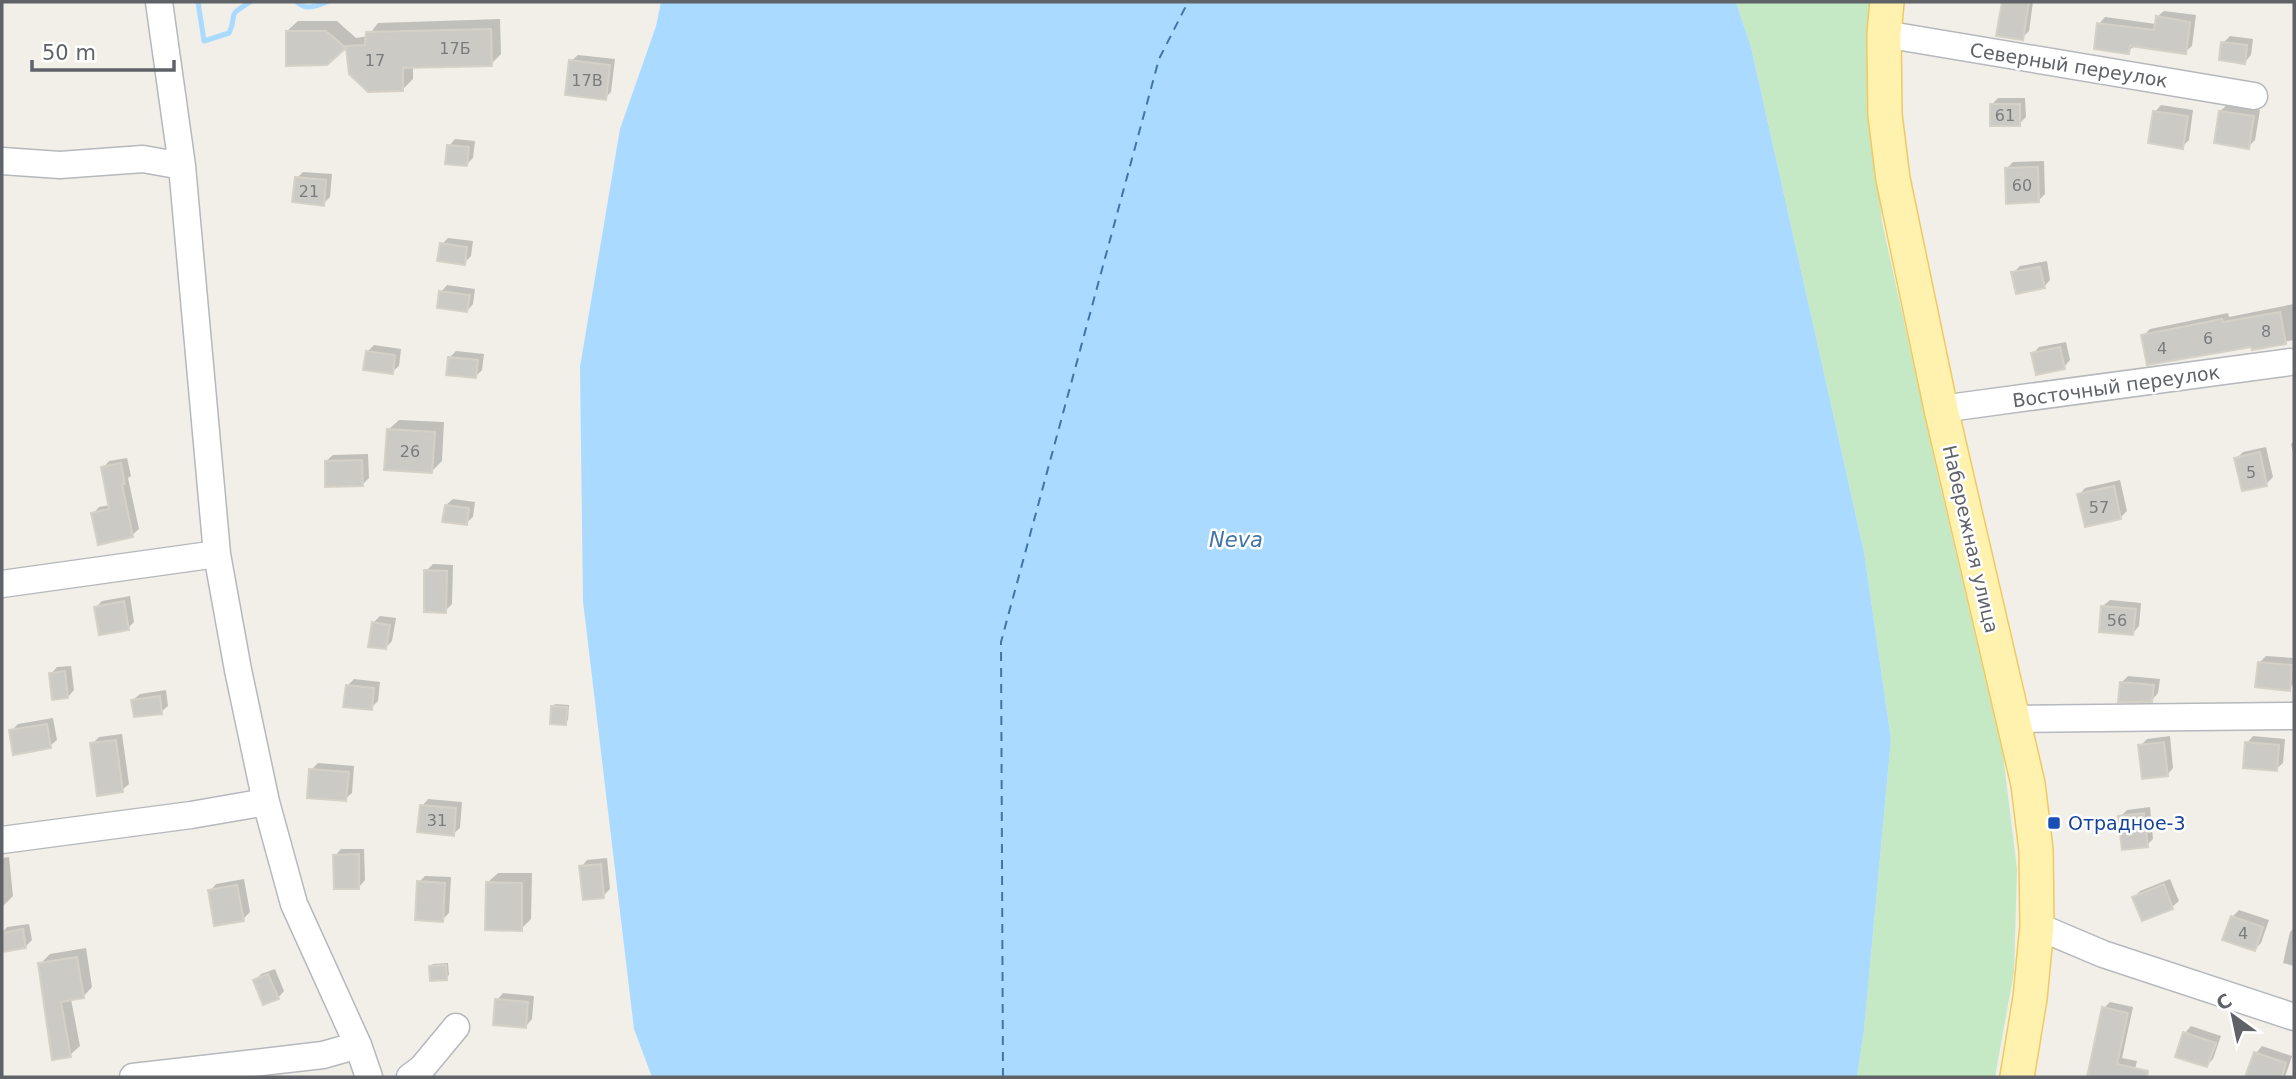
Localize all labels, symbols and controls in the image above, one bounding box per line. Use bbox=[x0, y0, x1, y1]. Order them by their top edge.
scale bar bbox=[32, 28, 173, 72]
street label: Северный переулок bbox=[1968, 38, 2170, 92]
house number: 17Б bbox=[439, 39, 471, 58]
text: 50 m bbox=[42, 41, 96, 65]
house number: 17 bbox=[365, 51, 385, 70]
house number: 17В bbox=[571, 71, 603, 90]
house number: 61 bbox=[1995, 106, 2015, 125]
house number: 60 bbox=[2012, 176, 2032, 195]
house number: 21 bbox=[299, 182, 319, 201]
house number: 8 bbox=[2261, 322, 2271, 341]
house number: 6 bbox=[2203, 329, 2213, 348]
house number: 4 bbox=[2157, 339, 2167, 358]
street label: Восточный переулок bbox=[2011, 361, 2221, 411]
house number: 26 bbox=[400, 442, 420, 461]
street label: Набережная улица bbox=[1939, 443, 2003, 635]
house number: 5 bbox=[2246, 463, 2256, 482]
house number: 57 bbox=[2089, 498, 2109, 517]
water label: Neva bbox=[1209, 528, 1263, 552]
house number: 56 bbox=[2107, 611, 2127, 630]
house number: 31 bbox=[427, 811, 447, 830]
place label: Отрадное-3 bbox=[2068, 812, 2186, 834]
marker: Отрадное-3 bbox=[2046, 815, 2062, 831]
house number: 4 bbox=[2238, 924, 2248, 943]
north arrow bbox=[2198, 981, 2268, 1051]
text: С bbox=[2212, 989, 2236, 1015]

